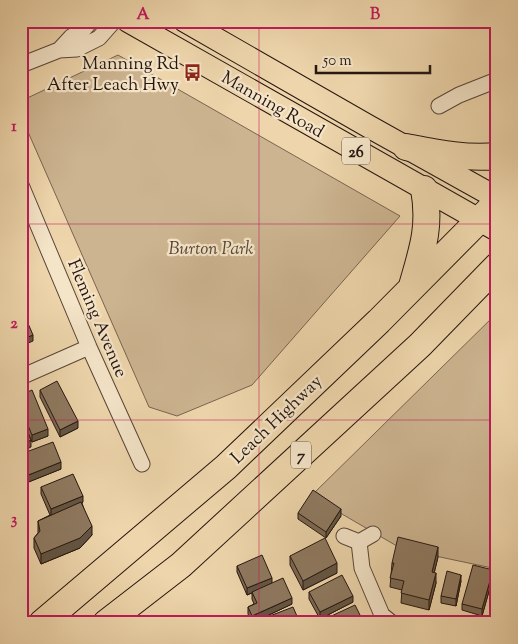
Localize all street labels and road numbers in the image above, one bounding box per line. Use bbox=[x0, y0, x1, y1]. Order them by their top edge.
street label: Manning Road bbox=[216, 66, 328, 146]
road number: 26 bbox=[342, 138, 370, 164]
street label: Fleming Avenue bbox=[59, 256, 133, 382]
street label: Leach Highway bbox=[226, 370, 329, 471]
road number: 7 bbox=[291, 442, 311, 468]

